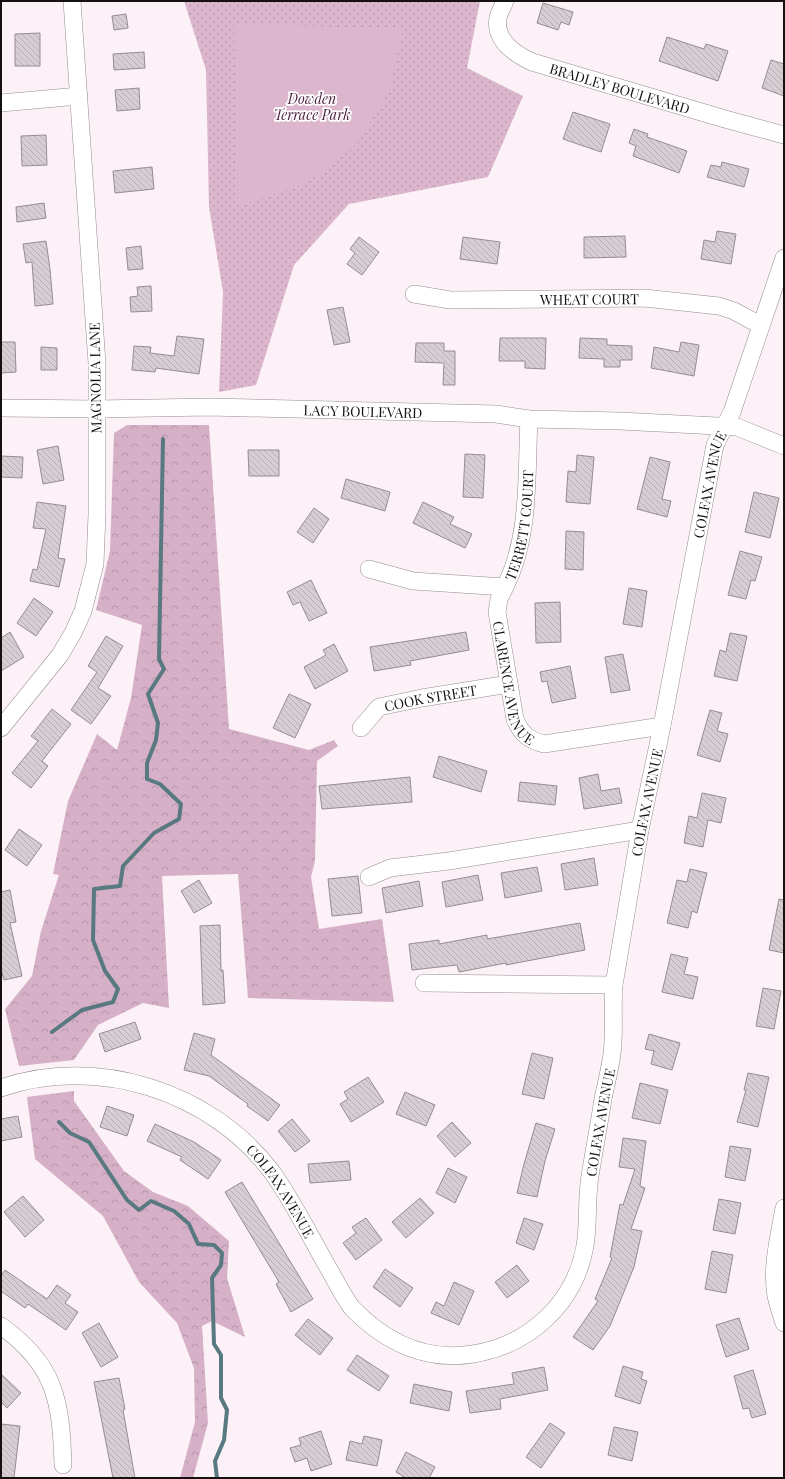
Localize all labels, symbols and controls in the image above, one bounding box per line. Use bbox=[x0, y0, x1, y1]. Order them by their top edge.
street label: BRADLEY BOULEVARD bbox=[547, 58, 692, 118]
park label: Dowden Terrace Park bbox=[274, 89, 350, 124]
street label: WHEAT COURT bbox=[539, 289, 639, 309]
street label: MAGNOLIA LANE bbox=[85, 322, 105, 434]
street label: LACY BOULEVARD bbox=[303, 400, 423, 422]
street label: COLFAX AVENUE bbox=[688, 427, 730, 540]
street label: TERRETT COURT bbox=[500, 469, 537, 583]
street label: CLARENCE AVENUE bbox=[489, 619, 539, 749]
street label: COOK STREET bbox=[382, 680, 479, 715]
street label: COLFAX AVENUE bbox=[626, 747, 667, 858]
street label: COLFAX AVENUE bbox=[581, 1066, 619, 1178]
street label: COLFAX AVENUE bbox=[243, 1140, 319, 1241]

